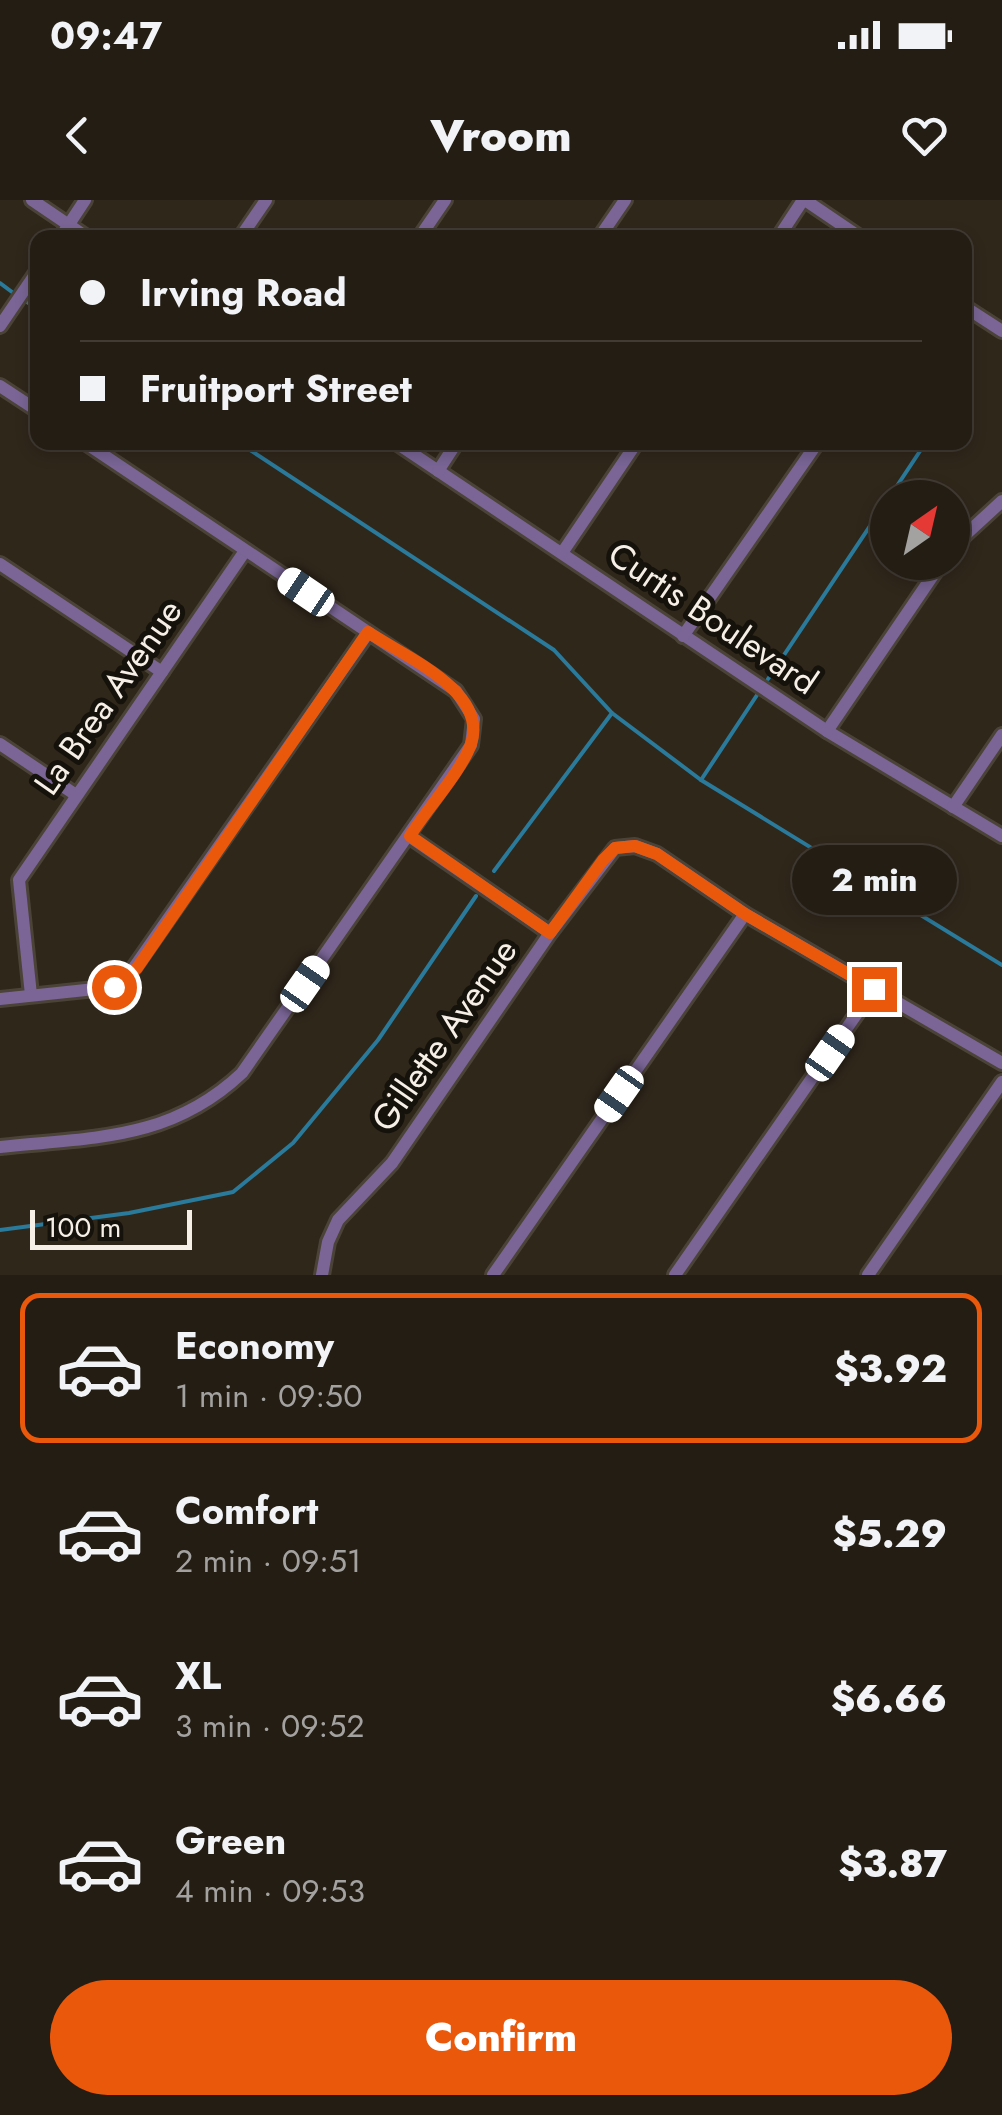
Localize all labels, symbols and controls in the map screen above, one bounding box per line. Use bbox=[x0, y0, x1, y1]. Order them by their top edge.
text: 09:47 bbox=[50, 8, 162, 63]
text: Vroom bbox=[430, 103, 572, 168]
icon: back bbox=[50, 108, 105, 163]
icon: heart bbox=[897, 108, 952, 163]
text: Irving Road bbox=[140, 265, 347, 320]
text: Fruitport Street bbox=[140, 361, 412, 416]
north arrow bbox=[870, 480, 970, 580]
map controls bbox=[870, 480, 970, 580]
street label: Curtis Boulevard bbox=[598, 529, 828, 707]
car bbox=[273, 563, 339, 621]
street label: La Brea Avenue bbox=[22, 589, 194, 805]
callout: 2 min bbox=[792, 844, 956, 914]
text: 2 min bbox=[832, 857, 917, 903]
street label: Gillette Avenue bbox=[359, 929, 529, 1141]
car bbox=[276, 951, 334, 1017]
route start bbox=[92, 965, 137, 1010]
route end bbox=[852, 967, 897, 1012]
car bbox=[801, 1020, 859, 1086]
car bbox=[590, 1061, 648, 1127]
scale bar bbox=[30, 1205, 192, 1250]
text: 100 m bbox=[45, 1207, 121, 1248]
text: Economy bbox=[175, 1318, 334, 1373]
icon: car bbox=[55, 1323, 145, 1413]
text: $3.92 bbox=[834, 1341, 947, 1396]
text: 1 min · 09:50 bbox=[175, 1373, 362, 1419]
text: Comfort bbox=[175, 1483, 318, 1538]
icon: car bbox=[55, 1488, 145, 1578]
text: $5.29 bbox=[833, 1506, 947, 1561]
text: 2 min · 09:51 bbox=[175, 1538, 361, 1584]
text: XL bbox=[175, 1648, 221, 1703]
icon: car bbox=[55, 1653, 145, 1743]
text: $6.66 bbox=[831, 1671, 947, 1726]
text: 3 min · 09:52 bbox=[175, 1703, 364, 1749]
text: Green bbox=[175, 1813, 286, 1868]
icon: car bbox=[55, 1818, 145, 1908]
text: $3.87 bbox=[839, 1836, 947, 1891]
text: 4 min · 09:53 bbox=[175, 1868, 365, 1914]
button: Confirm bbox=[50, 1980, 952, 2095]

